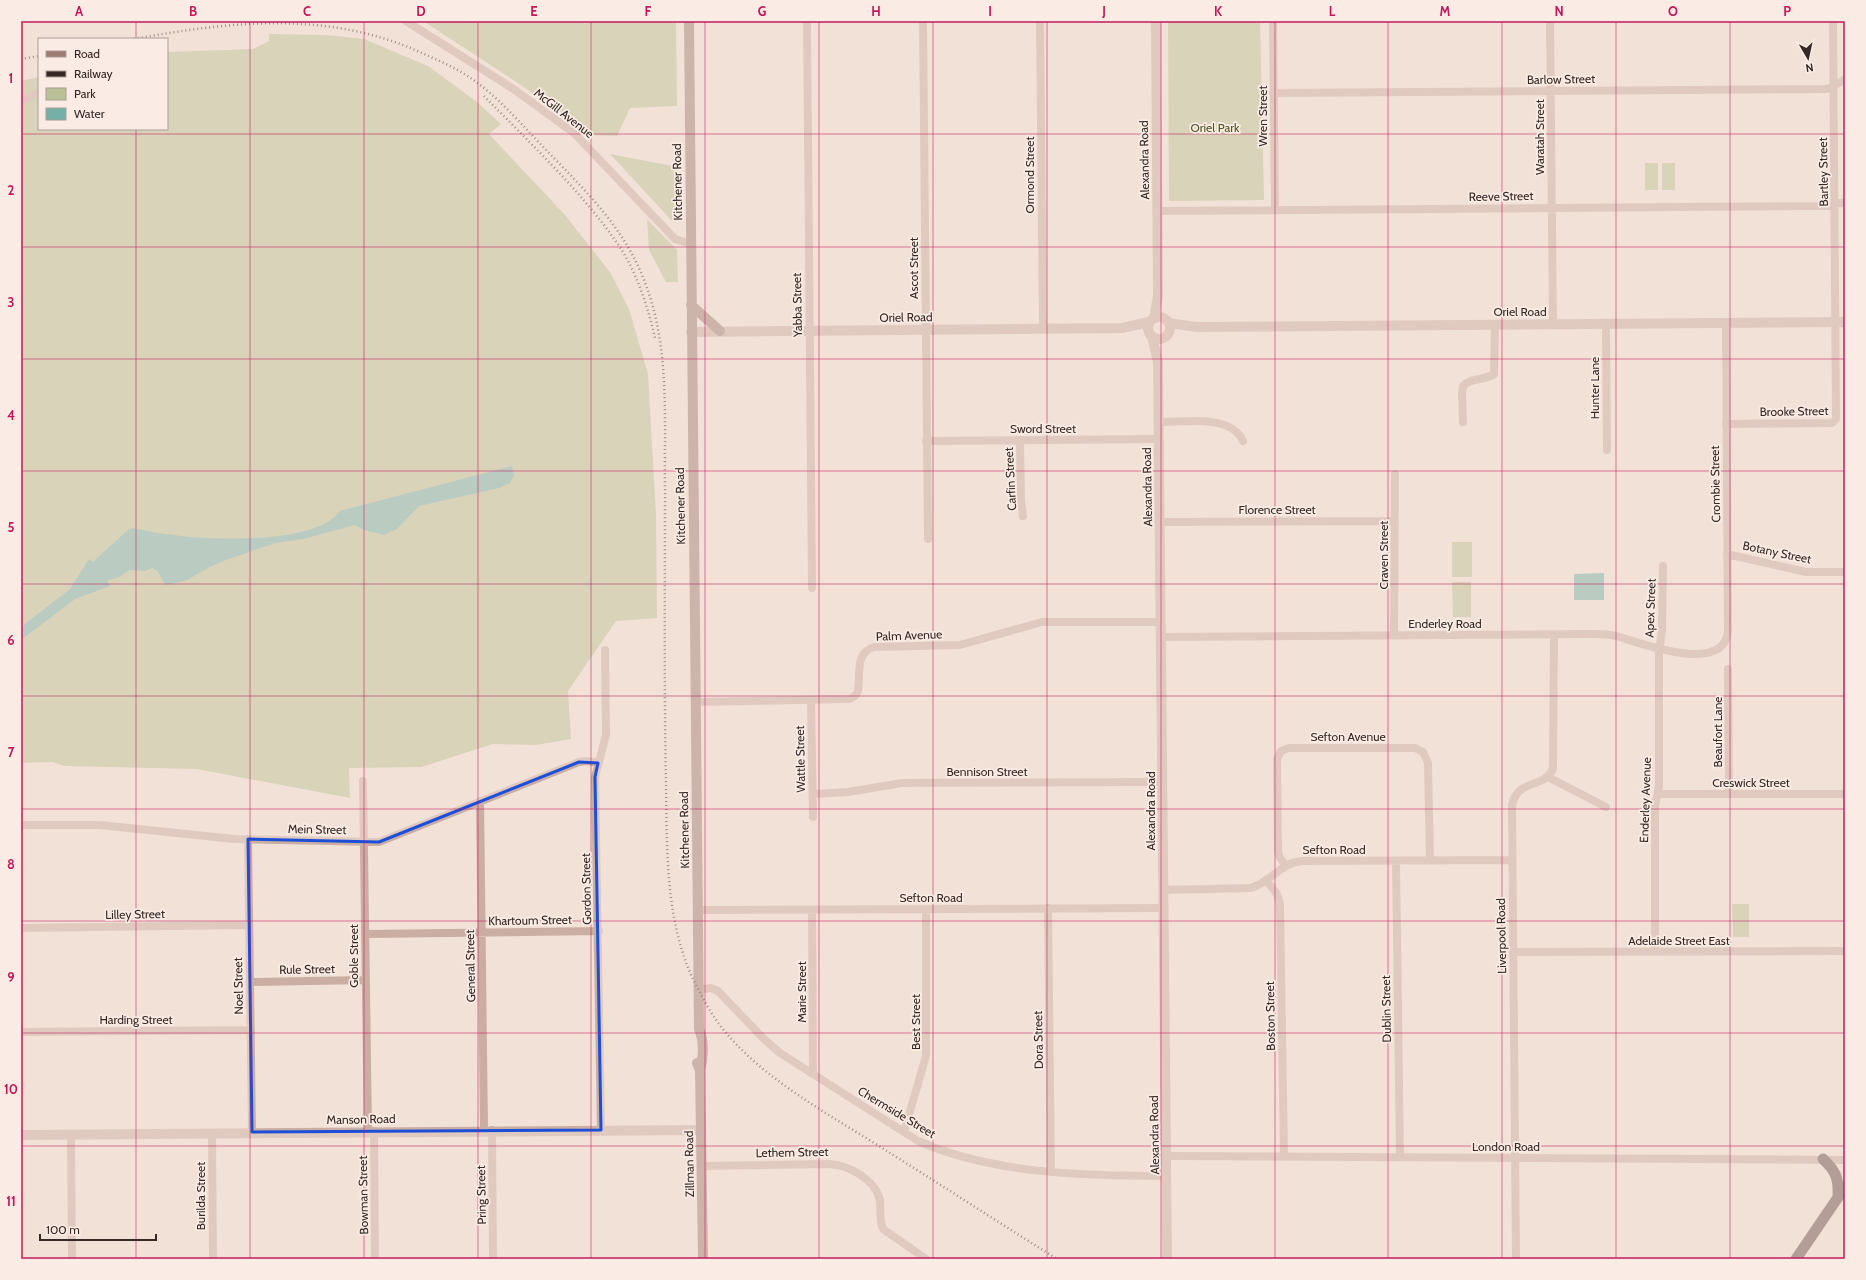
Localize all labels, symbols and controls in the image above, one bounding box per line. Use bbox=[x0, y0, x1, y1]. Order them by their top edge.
text: A bbox=[75, 3, 84, 19]
text: B bbox=[189, 3, 197, 19]
text: C bbox=[303, 3, 311, 19]
text: D bbox=[416, 3, 426, 19]
text: E bbox=[530, 3, 538, 19]
text: F bbox=[645, 3, 652, 19]
text: G bbox=[758, 3, 767, 19]
text: H bbox=[871, 3, 881, 19]
text: I bbox=[988, 3, 992, 19]
text: J bbox=[1101, 3, 1106, 19]
text: K bbox=[1214, 3, 1223, 19]
text: L bbox=[1329, 3, 1336, 19]
text: M bbox=[1440, 3, 1451, 19]
text: N bbox=[1554, 3, 1564, 19]
text: O bbox=[1668, 3, 1678, 19]
text: P bbox=[1783, 3, 1791, 19]
legend bbox=[38, 38, 168, 130]
north arrow bbox=[1788, 38, 1828, 78]
text: Road bbox=[74, 46, 100, 61]
text: N bbox=[1805, 60, 1815, 75]
text: Railway bbox=[74, 66, 112, 81]
text: 1 bbox=[9, 70, 13, 86]
street label: Barlow Street bbox=[1527, 71, 1595, 87]
street label: McGill Avenue bbox=[531, 85, 597, 141]
text: Park bbox=[74, 86, 96, 101]
street label: Wren Street bbox=[1255, 86, 1270, 147]
street label: Waratah Street bbox=[1532, 99, 1547, 175]
text: Water bbox=[74, 106, 105, 121]
street label: Alexandra Road bbox=[1136, 120, 1152, 200]
park label: Oriel Park bbox=[1191, 120, 1240, 135]
street label: Ormond Street bbox=[1022, 137, 1037, 213]
street label: Bartley Street bbox=[1815, 137, 1831, 207]
street label: Kitchener Road bbox=[669, 143, 685, 221]
text: 2 bbox=[8, 182, 15, 198]
street label: Reeve Street bbox=[1469, 188, 1533, 204]
street label: Ascot Street bbox=[906, 237, 921, 299]
street label: Yabba Street bbox=[789, 273, 805, 338]
text: 3 bbox=[7, 294, 15, 310]
street label: Oriel Road bbox=[1493, 304, 1547, 319]
street label: Oriel Road bbox=[879, 309, 933, 325]
street label: Hunter Lane bbox=[1587, 357, 1602, 419]
street label: Brooke Street bbox=[1760, 403, 1828, 419]
text: 4 bbox=[7, 407, 15, 423]
street label: Sword Street bbox=[1010, 421, 1076, 436]
street label: Crombie Street bbox=[1707, 445, 1723, 523]
street label: Carfin Street bbox=[1001, 447, 1019, 511]
street label: Alexandra Road bbox=[1139, 447, 1155, 527]
street label: Kitchener Road bbox=[672, 467, 688, 545]
street label: Florence Street bbox=[1238, 502, 1316, 517]
text: 5 bbox=[8, 519, 15, 535]
street label: Craven Street bbox=[1376, 521, 1391, 589]
street label: Botany Street bbox=[1741, 537, 1813, 567]
street label: Apex Street bbox=[1641, 578, 1659, 638]
street label: Enderley Road bbox=[1408, 616, 1482, 631]
street label: Palm Avenue bbox=[875, 626, 943, 644]
text: 6 bbox=[7, 632, 15, 648]
street label: Beaufort Lane bbox=[1710, 697, 1725, 767]
street label: Wattle Street bbox=[792, 725, 808, 793]
street label: Sefton Avenue bbox=[1310, 729, 1386, 744]
text: 7 bbox=[8, 744, 15, 760]
street label: Enderley Avenue bbox=[1636, 757, 1654, 843]
street label: Bennison Street bbox=[946, 764, 1028, 779]
street label: Alexandra Road bbox=[1143, 771, 1158, 851]
street label: Creswick Street bbox=[1712, 775, 1790, 790]
street label: Kitchener Road bbox=[676, 791, 692, 869]
street label: Mein Street bbox=[288, 821, 346, 837]
street label: Sefton Road bbox=[1302, 842, 1366, 857]
street label: Gordon Street bbox=[578, 853, 594, 925]
text: 8 bbox=[7, 856, 15, 872]
street label: Sefton Road bbox=[899, 890, 963, 905]
street label: Liverpool Road bbox=[1493, 898, 1509, 974]
street label: Lilley Street bbox=[105, 906, 165, 922]
street label: Khartoum Street bbox=[488, 912, 572, 928]
street label: Goble Street bbox=[346, 924, 361, 988]
street label: General Street bbox=[462, 929, 478, 1003]
street label: Adelaide Street East bbox=[1628, 933, 1730, 948]
street label: Noel Street bbox=[230, 957, 246, 1015]
street label: Rule Street bbox=[279, 961, 335, 977]
street label: Marie Street bbox=[794, 961, 809, 1023]
text: 9 bbox=[7, 969, 15, 985]
street label: Dublin Street bbox=[1378, 975, 1394, 1043]
street label: Boston Street bbox=[1262, 981, 1278, 1051]
street label: Best Street bbox=[908, 994, 923, 1050]
street label: Dora Street bbox=[1030, 1011, 1046, 1069]
street label: Harding Street bbox=[99, 1012, 173, 1027]
text: 10 bbox=[4, 1081, 18, 1097]
street label: Chermside Street bbox=[855, 1083, 939, 1141]
street label: Alexandra Road bbox=[1146, 1095, 1162, 1175]
street label: Manson Road bbox=[326, 1111, 396, 1127]
street label: Zillman Road bbox=[681, 1131, 697, 1197]
street label: London Road bbox=[1472, 1139, 1540, 1154]
street label: Lethem Street bbox=[755, 1144, 829, 1160]
street label: Bowman Street bbox=[355, 1155, 371, 1235]
street label: Burilda Street bbox=[193, 1162, 208, 1230]
street label: Pring Street bbox=[473, 1165, 489, 1225]
text: 11 bbox=[6, 1193, 16, 1209]
scale bar bbox=[40, 1216, 156, 1242]
text: 100 m bbox=[46, 1222, 80, 1237]

